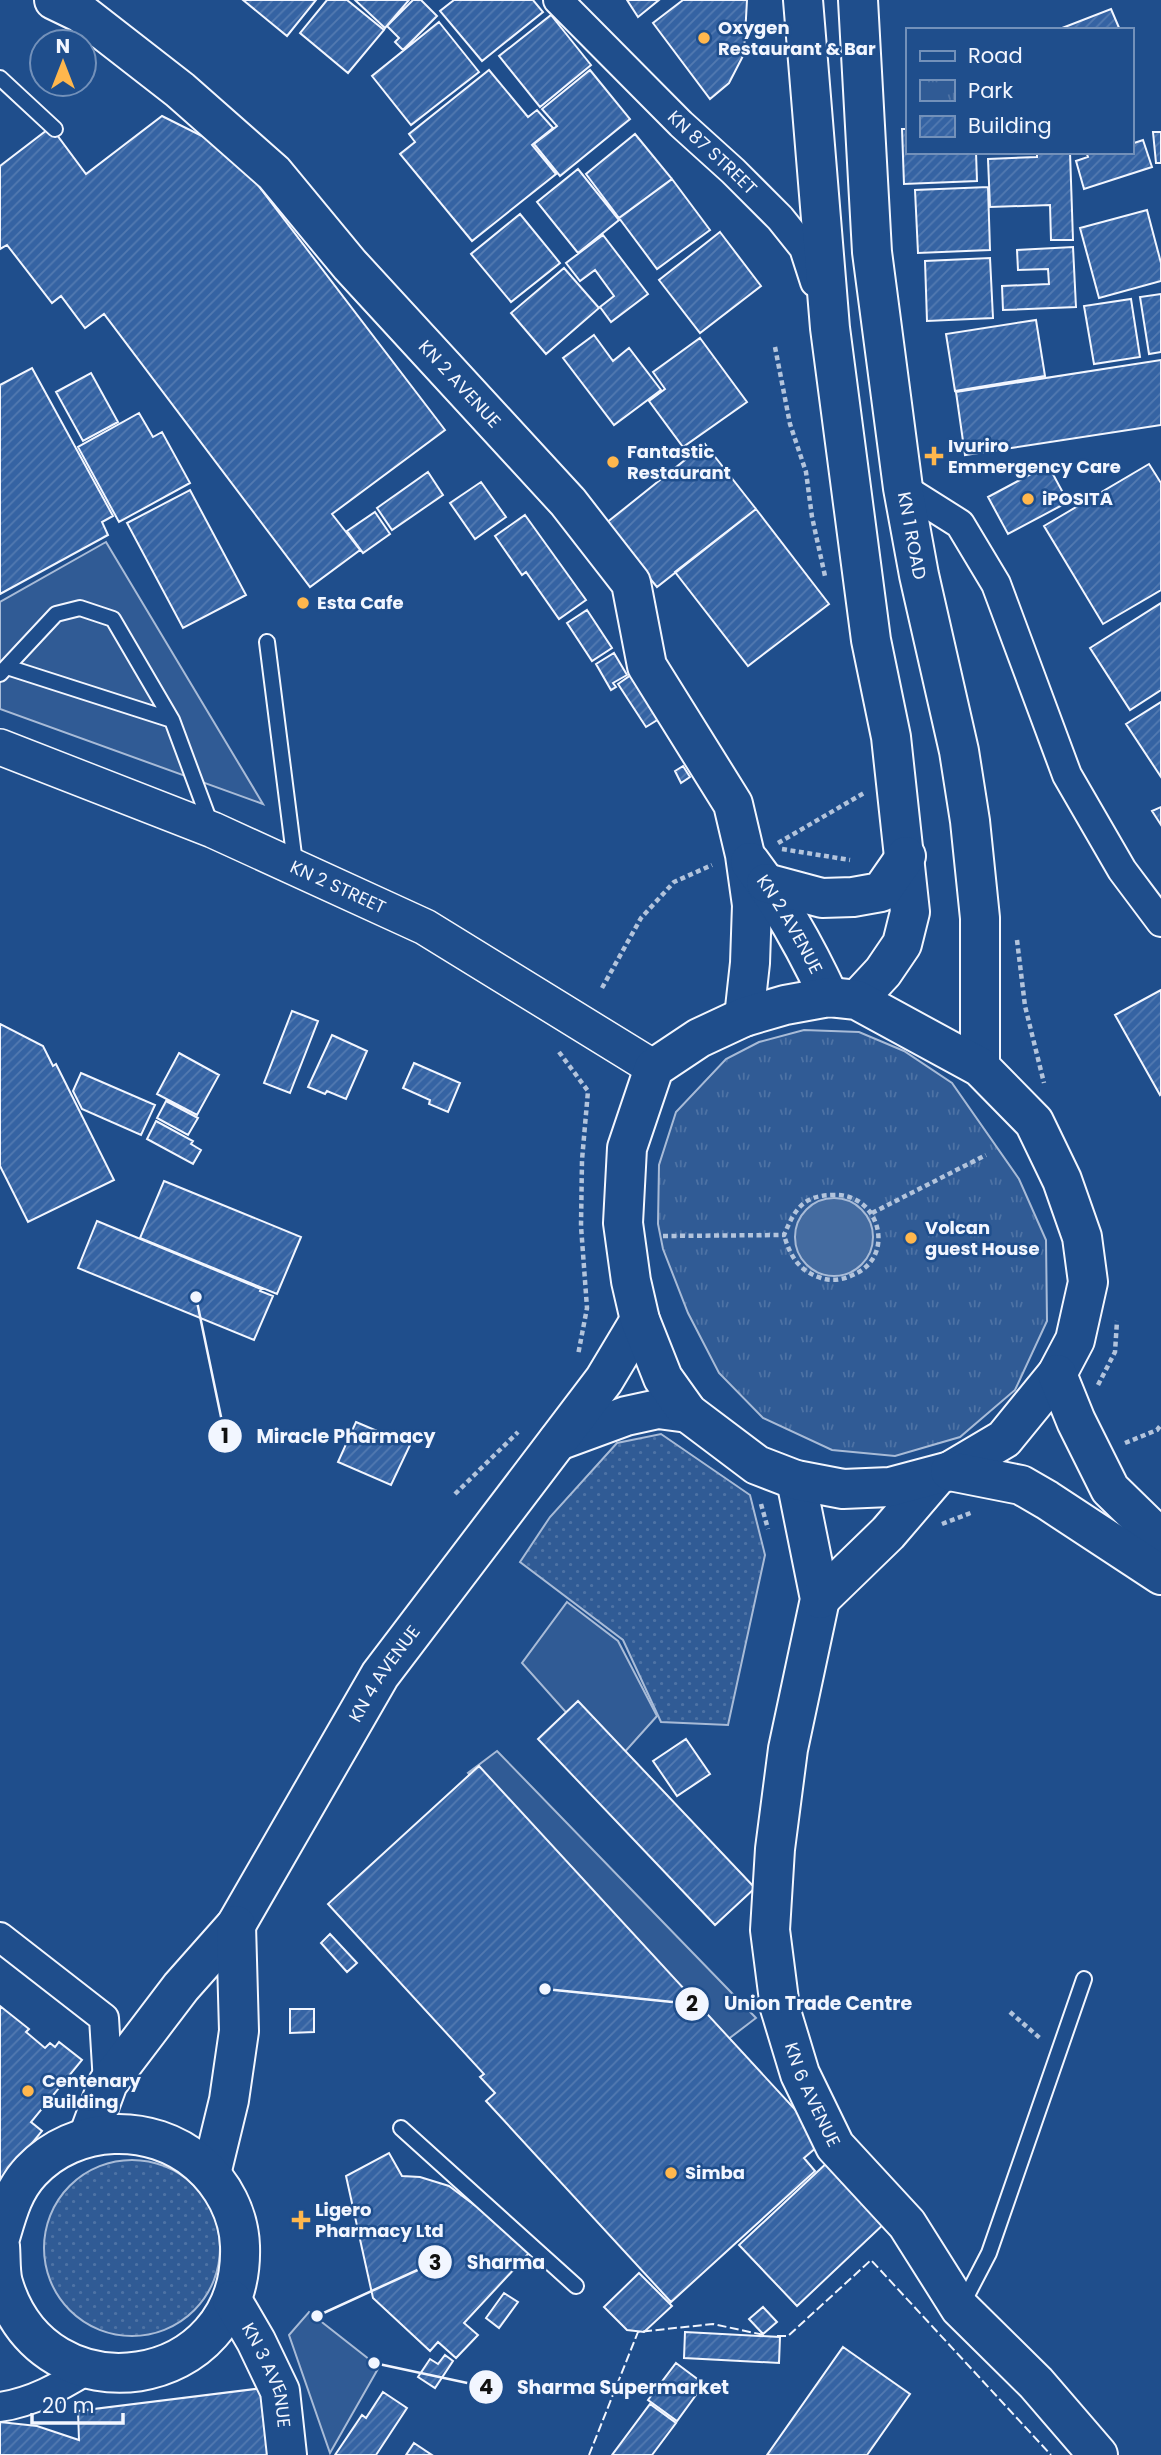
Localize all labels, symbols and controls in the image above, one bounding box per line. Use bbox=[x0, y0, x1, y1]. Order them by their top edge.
place label: Oxygen Restaurant & Bar bbox=[718, 15, 876, 61]
north arrow bbox=[28, 28, 98, 98]
legend bbox=[906, 28, 1133, 154]
marker: Oxygen Restaurant & Bar bbox=[696, 30, 712, 46]
text: N bbox=[56, 33, 70, 60]
text: Road bbox=[968, 41, 1023, 70]
text: Park bbox=[968, 76, 1013, 105]
street label: KN 87 STREET bbox=[662, 105, 763, 200]
text: Building bbox=[968, 111, 1052, 140]
street label: KN 2 AVENUE bbox=[413, 334, 507, 433]
place label: Ivuriro Emmergency Care bbox=[948, 433, 1121, 479]
place label: Fantastic Restaurant bbox=[627, 439, 731, 485]
marker: Ivuriro Emmergency Care bbox=[926, 448, 942, 464]
marker: Fantastic Restaurant bbox=[605, 454, 621, 470]
place label: iPOSITA bbox=[1042, 486, 1113, 511]
street label: KN 1 ROAD bbox=[892, 490, 933, 582]
marker: iPOSITA bbox=[1020, 491, 1036, 507]
place label: Esta Cafe bbox=[317, 590, 404, 615]
marker: Esta Cafe bbox=[295, 595, 311, 611]
street label: KN 2 STREET bbox=[286, 854, 390, 920]
street label: KN 2 AVENUE bbox=[751, 869, 829, 978]
place label: Volcan guest House bbox=[925, 1215, 1040, 1261]
marker: Volcan guest House bbox=[903, 1230, 919, 1246]
callout: Miracle Pharmacy bbox=[207, 1416, 449, 1456]
text: 1 bbox=[221, 1421, 229, 1450]
text: Miracle Pharmacy bbox=[256, 1423, 437, 1450]
street label: KN 4 AVENUE bbox=[342, 1620, 425, 1727]
callout: Union Trade Centre bbox=[675, 1984, 926, 2024]
text: 2 bbox=[686, 1989, 698, 2018]
text: Union Trade Centre bbox=[724, 1990, 912, 2017]
street label: KN 6 AVENUE bbox=[779, 2039, 847, 2151]
place label: Centenary Building bbox=[42, 2068, 141, 2114]
marker: Centenary Building bbox=[20, 2083, 36, 2099]
place label: Simba bbox=[685, 2160, 745, 2185]
marker: Simba bbox=[663, 2165, 679, 2181]
place label: Ligero Pharmacy Ltd bbox=[315, 2197, 444, 2243]
marker: Ligero Pharmacy Ltd bbox=[293, 2212, 309, 2228]
callout: Sharma bbox=[417, 2242, 559, 2282]
text: 3 bbox=[429, 2248, 441, 2277]
text: Sharma bbox=[467, 2249, 545, 2276]
street label: KN 3 AVENUE bbox=[236, 2318, 297, 2429]
callout: Sharma Supermarket bbox=[468, 2367, 743, 2407]
text: 4 bbox=[479, 2372, 493, 2401]
text: Sharma Supermarket bbox=[517, 2374, 729, 2401]
scale bar bbox=[32, 2382, 122, 2426]
text: 20 m bbox=[42, 2391, 95, 2420]

